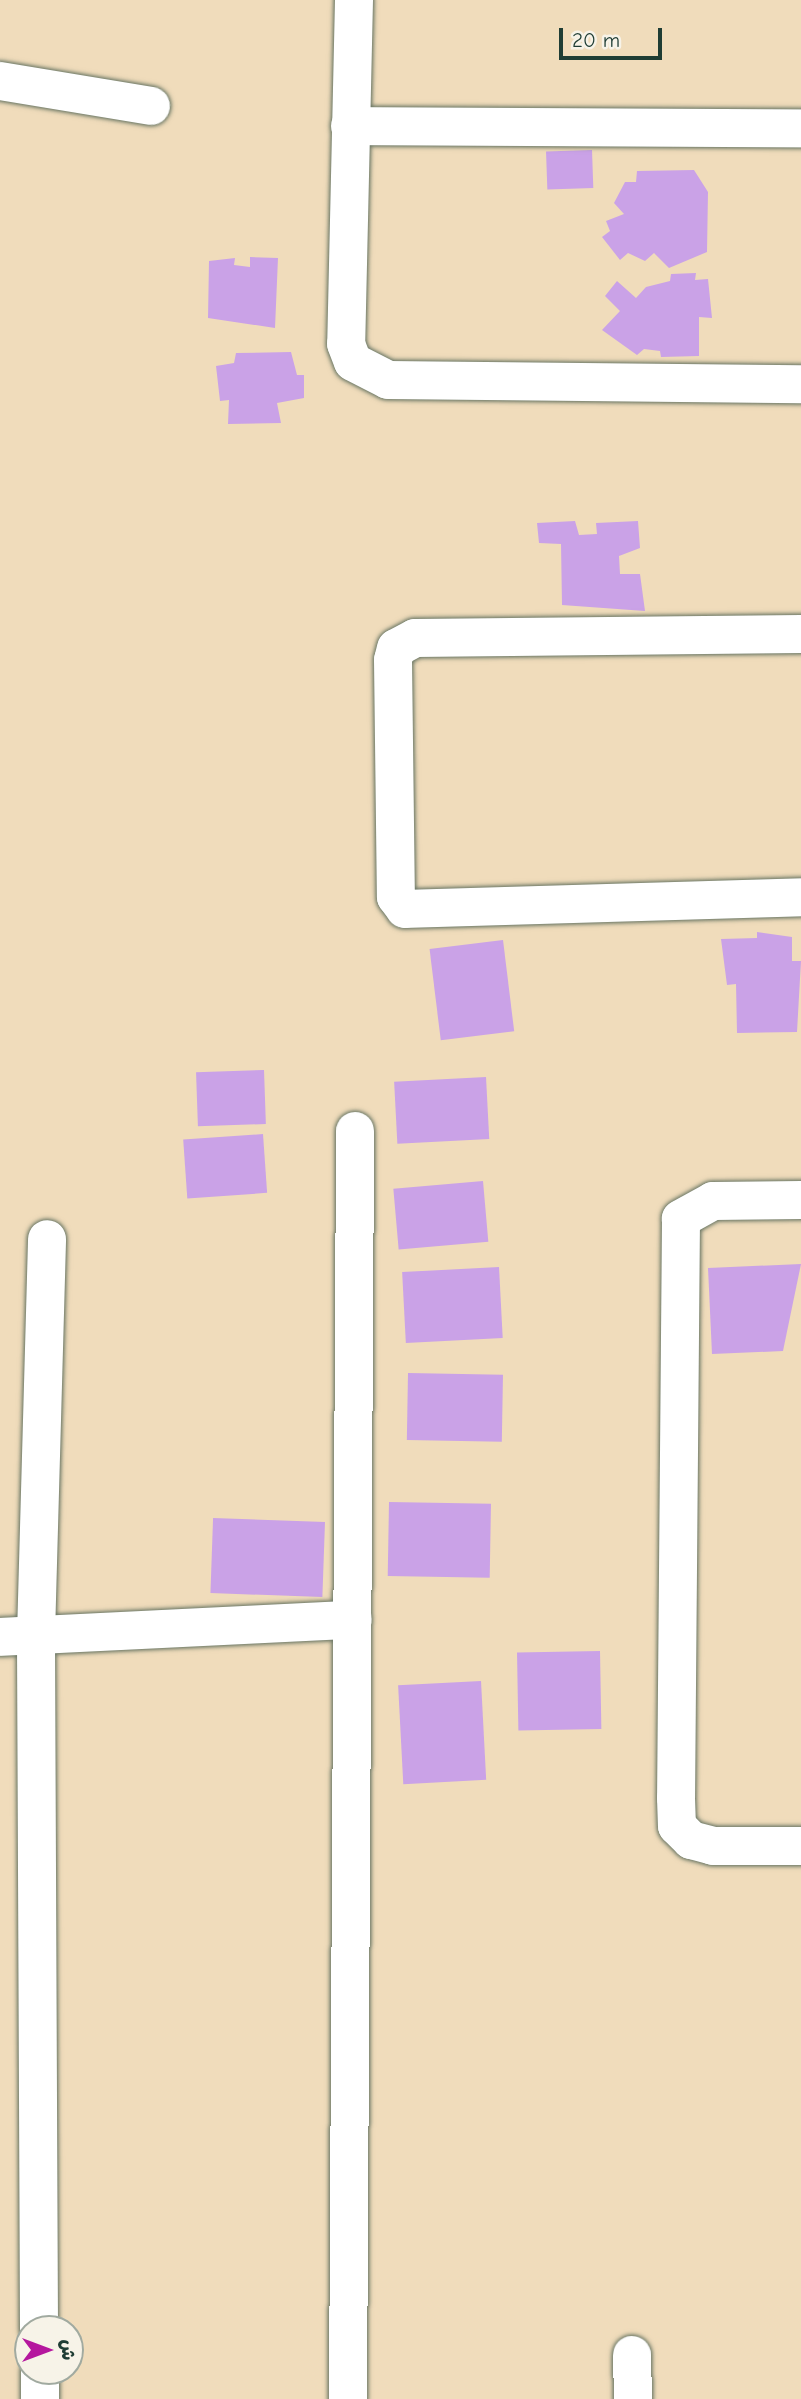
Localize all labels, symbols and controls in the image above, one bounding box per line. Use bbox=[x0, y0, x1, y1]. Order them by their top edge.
scale bar bbox=[563, 14, 666, 58]
text: 20 m bbox=[572, 28, 620, 52]
north arrow bbox=[14, 2315, 84, 2385]
text: ش bbox=[57, 2340, 79, 2360]

